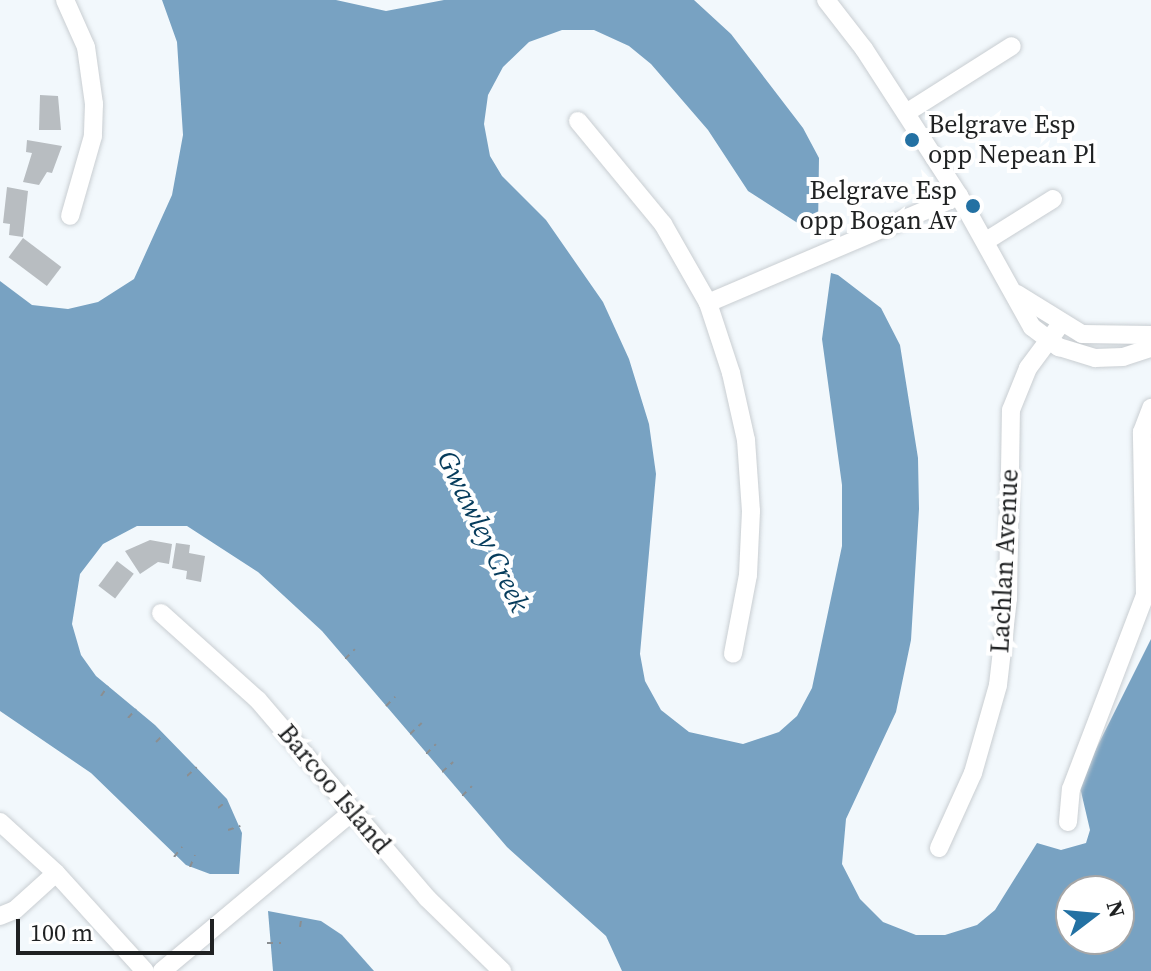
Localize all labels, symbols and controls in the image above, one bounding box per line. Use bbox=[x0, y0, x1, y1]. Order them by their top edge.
place label: Belgrave Esp opp Nepean Pl bbox=[928, 109, 1096, 170]
marker: Belgrave Esp opp Nepean Pl bbox=[903, 131, 921, 149]
place label: Belgrave Esp opp Bogan Av bbox=[800, 175, 957, 236]
marker: Belgrave Esp opp Bogan Av bbox=[964, 197, 982, 215]
water label: Gwawley Creek bbox=[431, 445, 537, 617]
street label: Lachlan Avenue bbox=[985, 468, 1025, 654]
street label: Barcoo Island bbox=[271, 718, 397, 860]
north arrow bbox=[1055, 875, 1135, 955]
text: N bbox=[1100, 897, 1133, 921]
scale bar bbox=[20, 903, 218, 953]
text: 100 m bbox=[30, 916, 93, 949]

